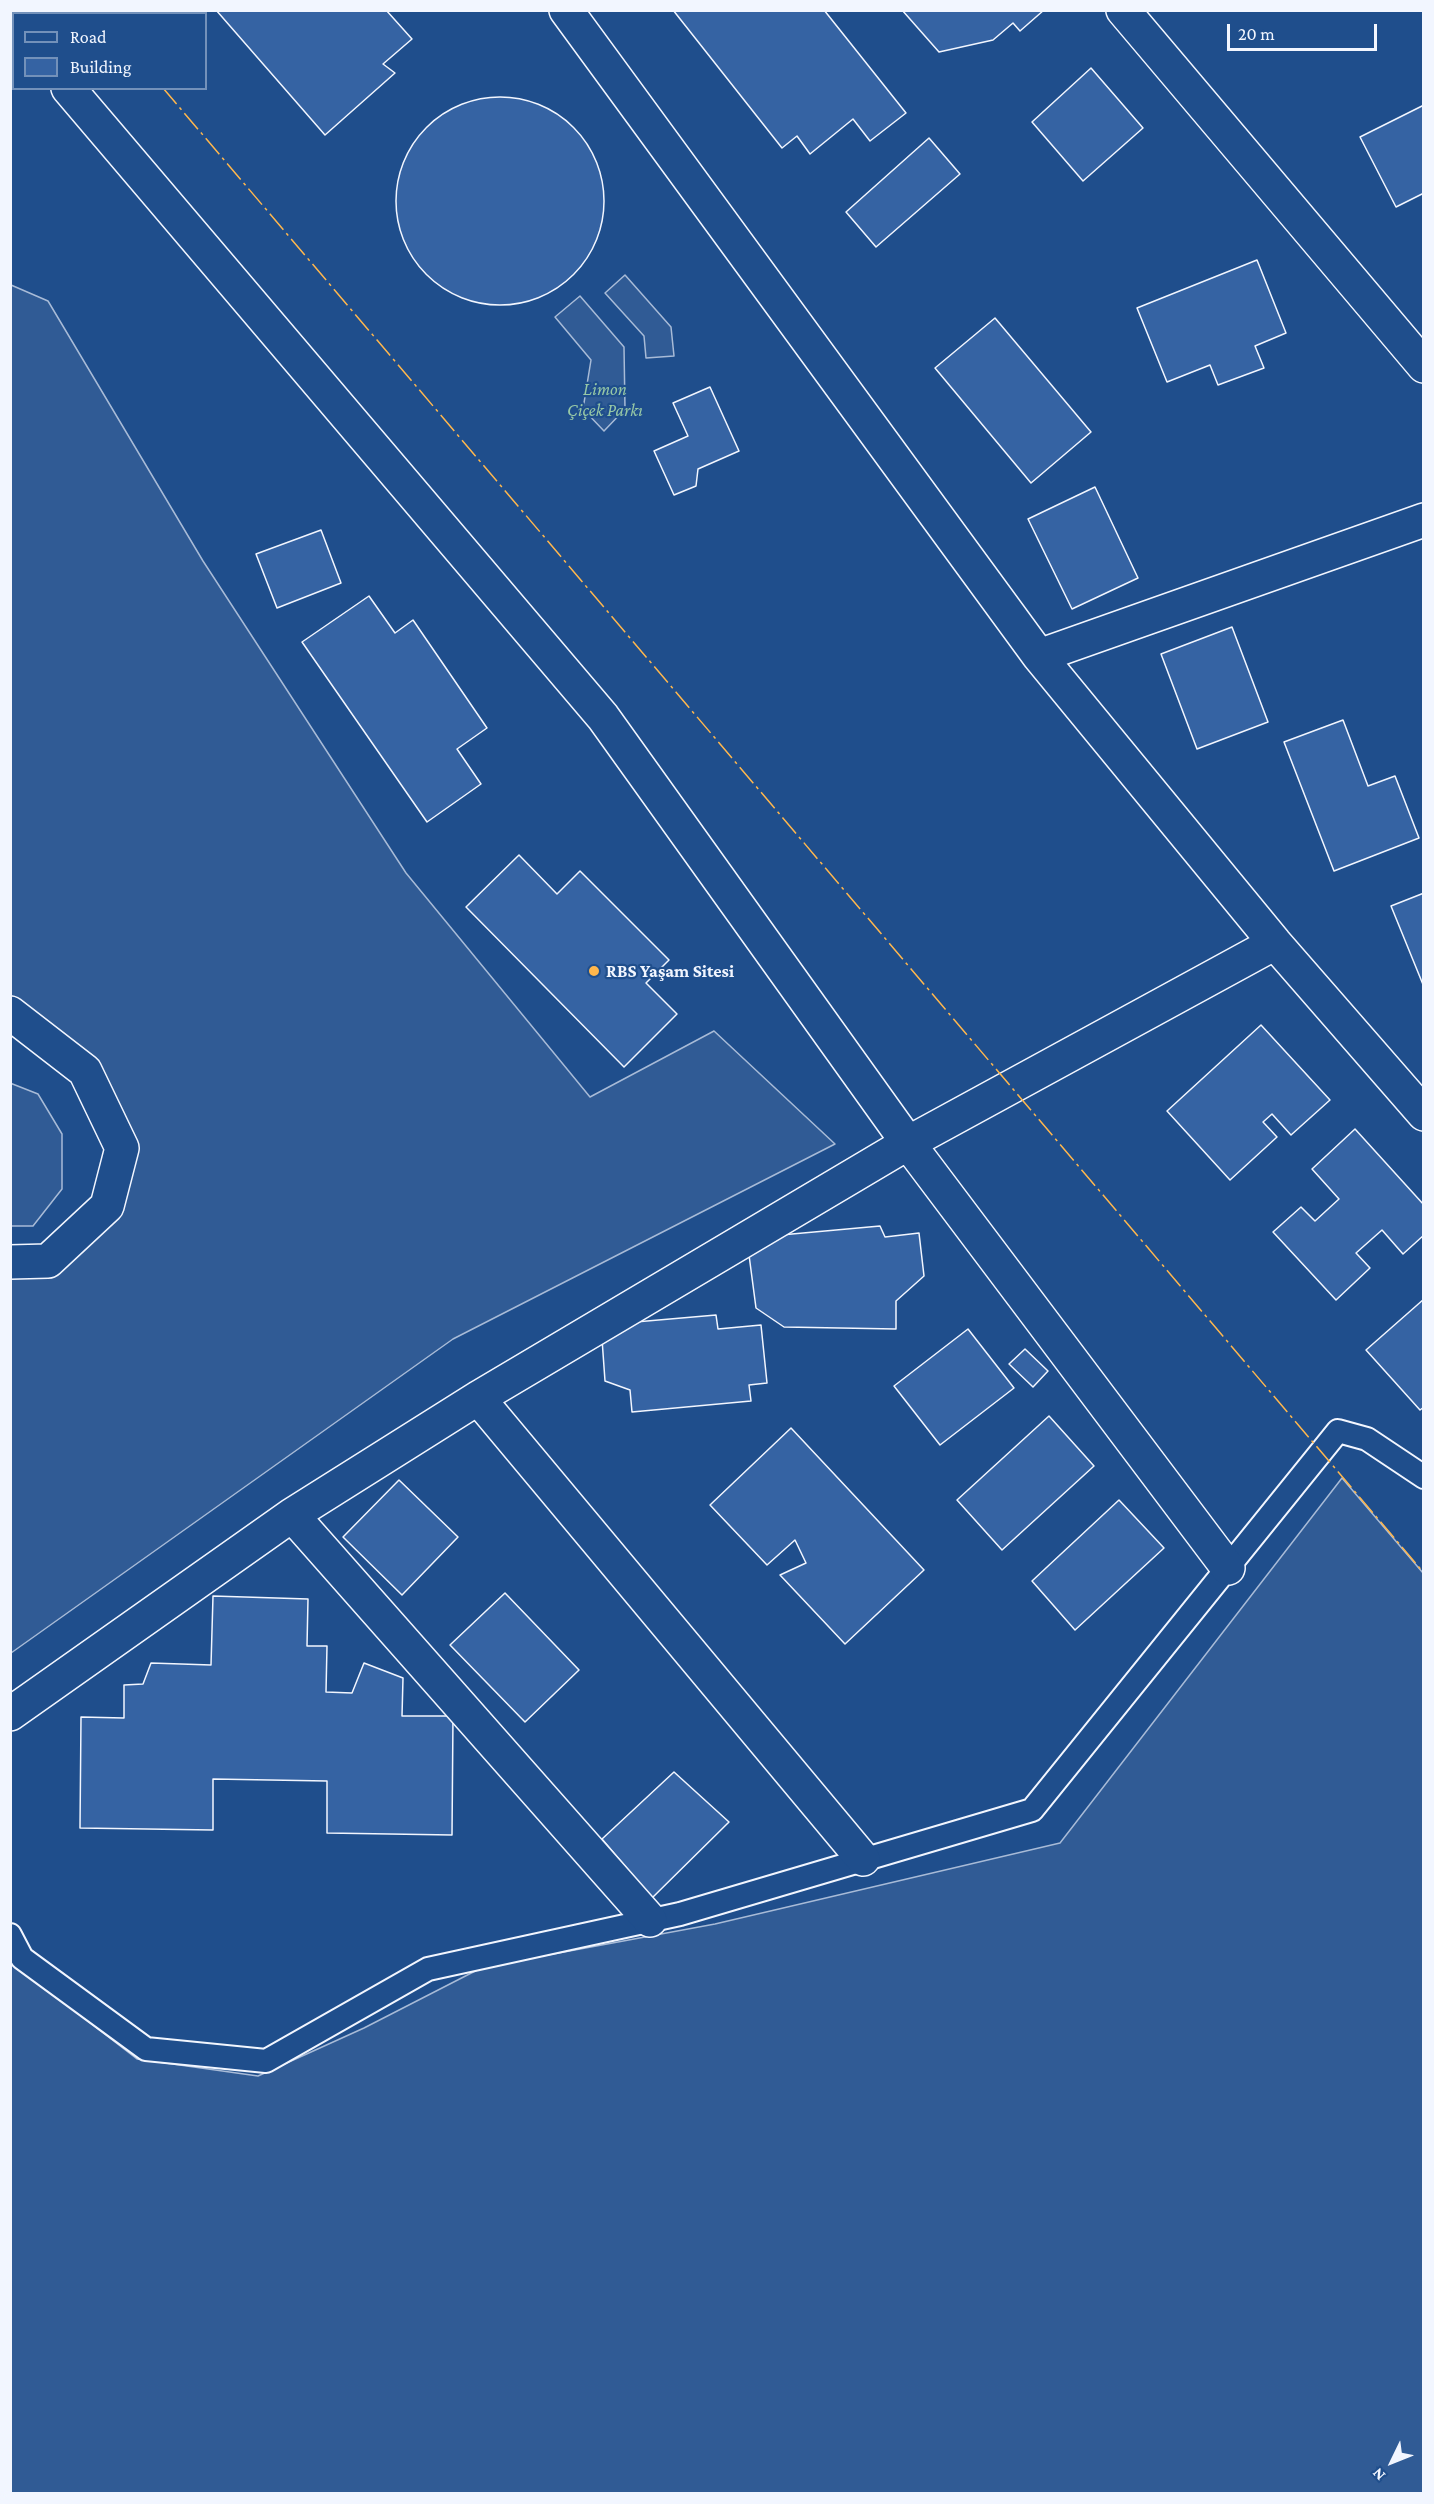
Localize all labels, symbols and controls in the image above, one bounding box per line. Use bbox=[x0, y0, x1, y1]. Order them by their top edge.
legend bbox=[12, 12, 207, 90]
scale bar bbox=[1230, 12, 1380, 50]
text: 20 m bbox=[1238, 24, 1275, 44]
text: Road bbox=[70, 27, 107, 47]
text: Building bbox=[70, 57, 131, 77]
park label: Limon Çiçek Parkı bbox=[567, 378, 643, 420]
place label: RBS Yaşam Sitesi bbox=[606, 960, 734, 982]
marker: RBS Yaşam Sitesi bbox=[587, 964, 601, 978]
north arrow bbox=[1362, 2432, 1422, 2492]
text: N bbox=[1369, 2465, 1388, 2484]

